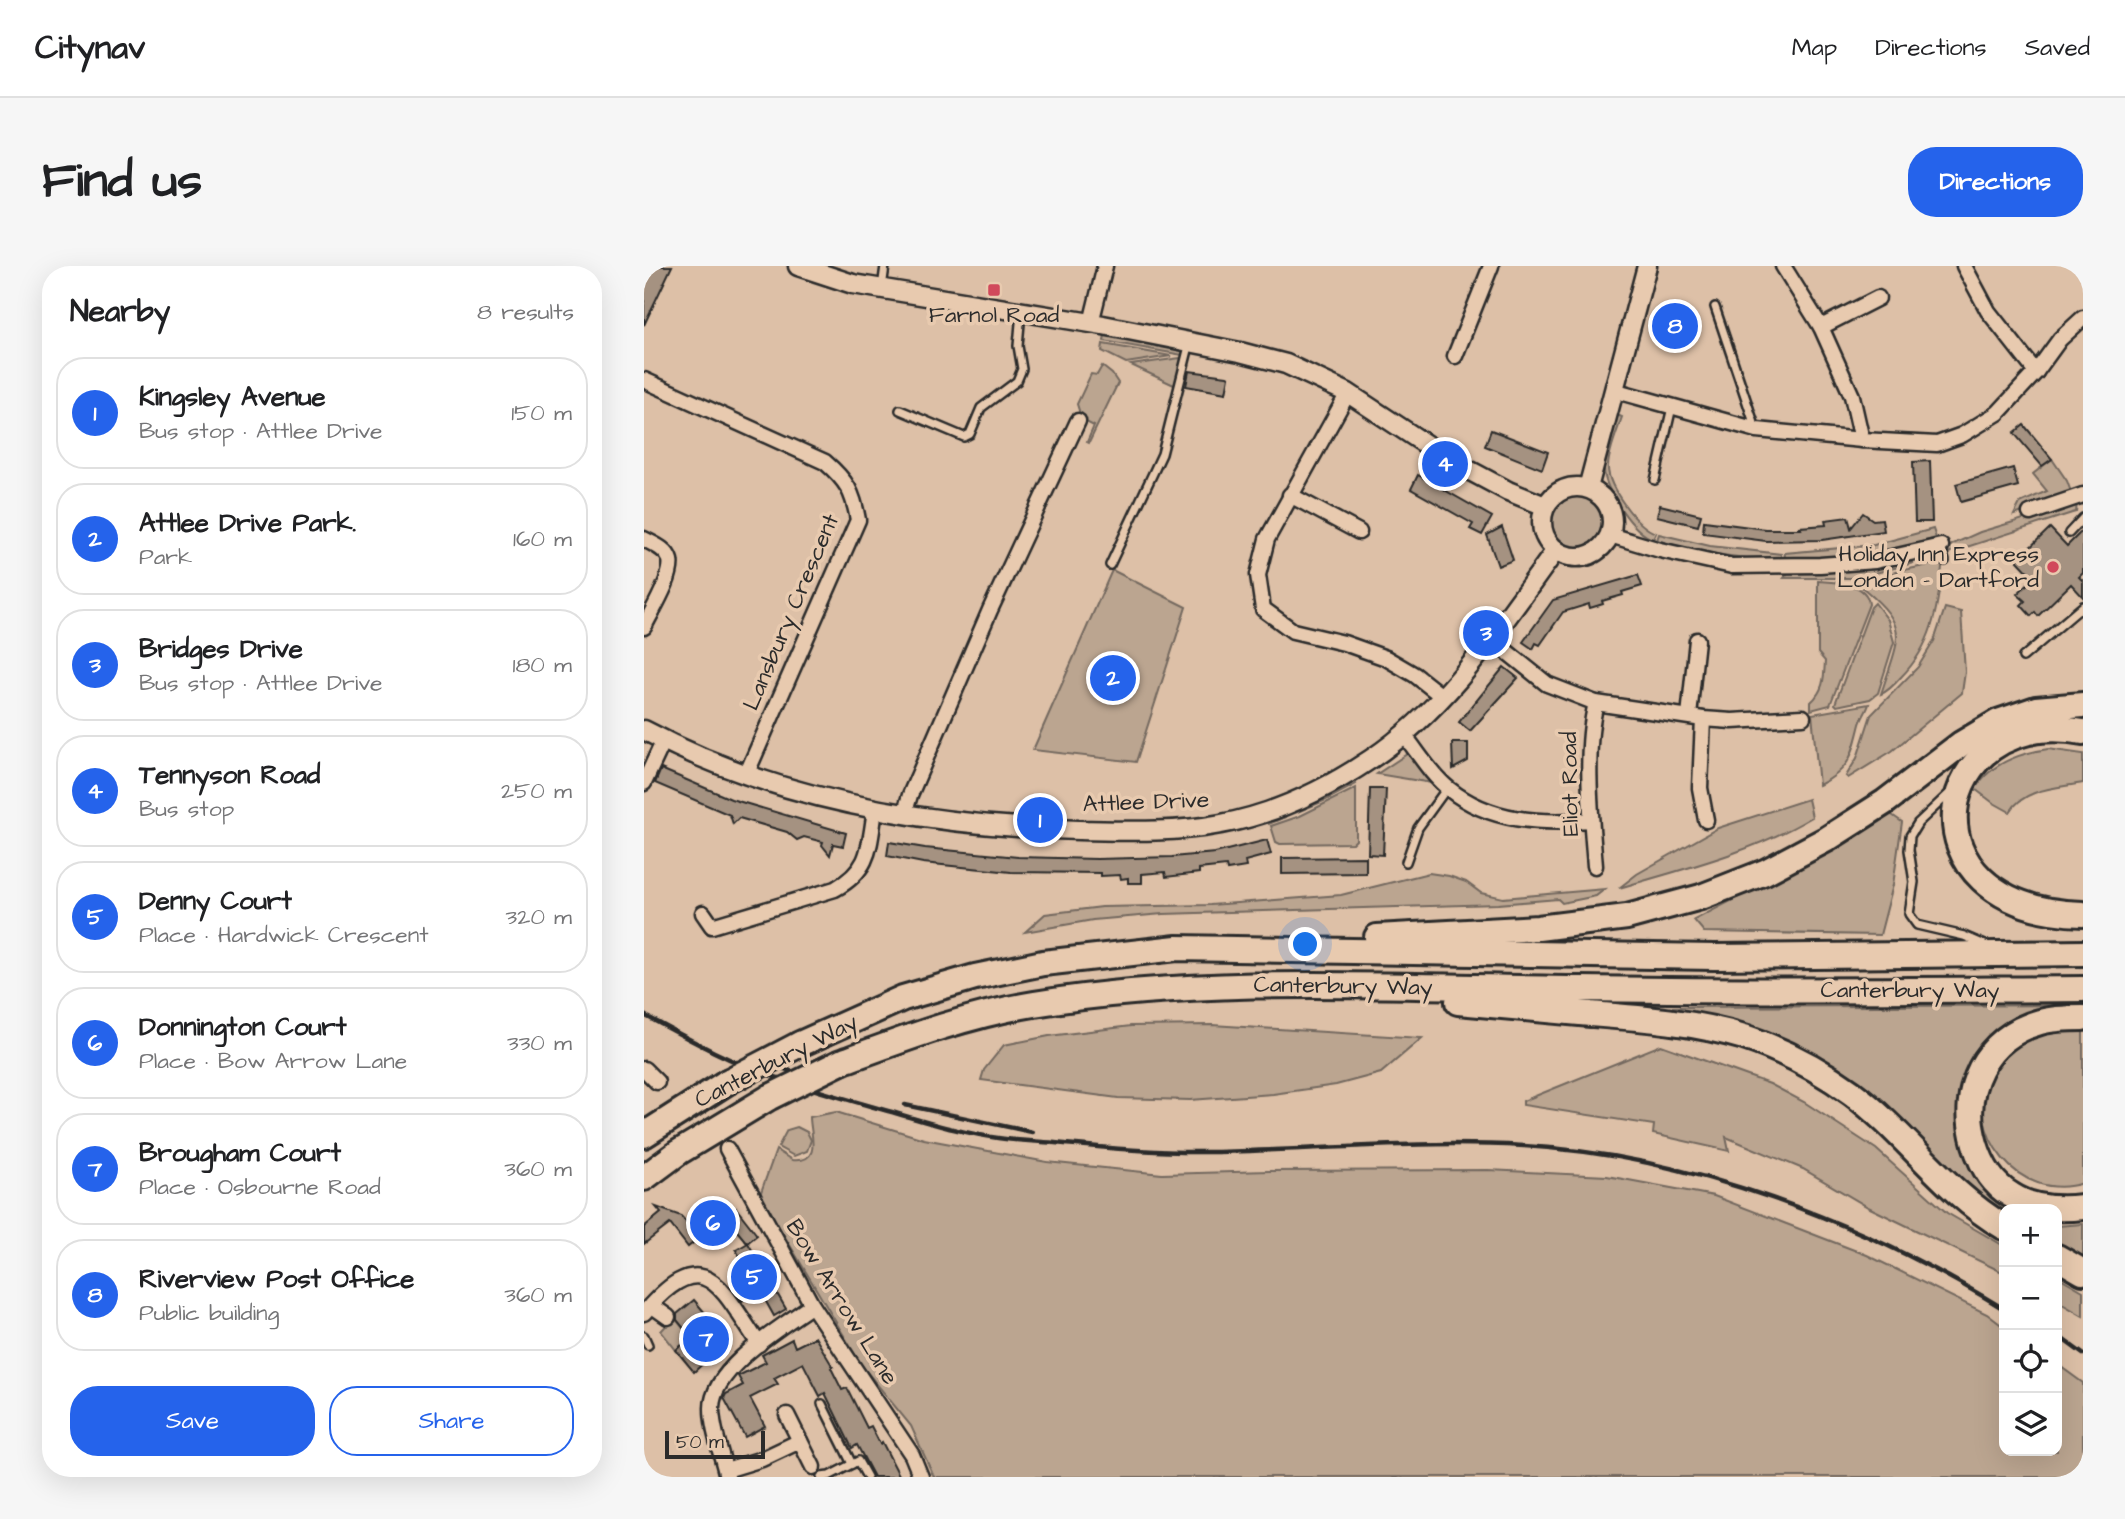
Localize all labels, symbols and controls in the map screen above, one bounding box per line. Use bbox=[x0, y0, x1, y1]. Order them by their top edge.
text: Citynav bbox=[35, 25, 145, 71]
text: Map bbox=[1792, 31, 1837, 65]
text: Directions bbox=[1875, 31, 1987, 65]
text: Saved bbox=[2025, 31, 2090, 65]
button: Directions bbox=[1908, 147, 2083, 217]
text: Find us bbox=[42, 148, 202, 216]
marker: Farnol Road bbox=[986, 282, 1002, 298]
text: Nearby bbox=[70, 291, 170, 333]
text: 8 results bbox=[477, 296, 574, 328]
place label: Farnol Road bbox=[929, 299, 1059, 331]
pin: 8 bbox=[1652, 300, 1698, 352]
text: Kingsley Avenue bbox=[139, 379, 325, 415]
text: 1 bbox=[94, 397, 96, 429]
text: 150 m bbox=[511, 397, 572, 429]
text: Bus stop · Attlee Drive bbox=[139, 415, 383, 447]
pin: 4 bbox=[1422, 438, 1468, 490]
text: Attlee Drive Park. bbox=[139, 505, 356, 541]
street label: Lansbury Crescent bbox=[735, 508, 848, 716]
text: 2 bbox=[88, 523, 102, 555]
text: 160 m bbox=[513, 523, 572, 555]
place label: Holiday Inn Express London - Dartford bbox=[1837, 538, 2039, 596]
text: Park bbox=[139, 541, 192, 573]
marker: Holiday Inn Express London - Dartford bbox=[2045, 559, 2061, 575]
pin: 3 bbox=[1463, 607, 1509, 659]
text: Bridges Drive bbox=[139, 631, 303, 667]
text: 3 bbox=[89, 649, 101, 681]
text: 180 m bbox=[513, 649, 572, 681]
pin: 2 bbox=[1090, 652, 1136, 704]
text: Bus stop · Attlee Drive bbox=[139, 667, 383, 699]
street label: Eliot Road bbox=[1553, 731, 1587, 837]
text: Tennyson Road bbox=[139, 757, 320, 793]
text: 4 bbox=[87, 775, 103, 807]
text: 250 m bbox=[501, 775, 572, 807]
street label: Attlee Drive bbox=[1082, 784, 1210, 820]
text: Bus stop bbox=[139, 793, 234, 825]
pin: 1 bbox=[1017, 794, 1063, 846]
text: Denny Court bbox=[139, 883, 292, 919]
text: 5 bbox=[87, 901, 103, 933]
text: 320 m bbox=[506, 901, 572, 933]
text: Place · Hardwick Crescent bbox=[139, 919, 428, 951]
your location bbox=[1288, 927, 1322, 961]
street label: Canterbury Way bbox=[1253, 968, 1433, 1005]
street label: Canterbury Way bbox=[1821, 974, 2000, 1007]
street label: Canterbury Way bbox=[689, 1006, 864, 1117]
text: Donnington Court bbox=[139, 1009, 346, 1045]
text: 6 bbox=[88, 1027, 102, 1059]
text: 330 m bbox=[507, 1027, 572, 1059]
text: Place · Bow Arrow Lane bbox=[139, 1045, 407, 1077]
text: Brougham Court bbox=[139, 1135, 341, 1171]
text: 7 bbox=[88, 1153, 102, 1185]
text: 360 m bbox=[504, 1153, 572, 1185]
text: Place · Osbourne Road bbox=[139, 1171, 381, 1203]
pin: 6 bbox=[690, 1197, 736, 1249]
map controls bbox=[1999, 1204, 2062, 1456]
button: + bbox=[1999, 1204, 2062, 1267]
street label: Bow Arrow Lane bbox=[778, 1213, 906, 1391]
pin: 5 bbox=[731, 1251, 777, 1303]
text: Riverview Post Office bbox=[139, 1261, 414, 1297]
button: − bbox=[1999, 1267, 2062, 1330]
text: 8 bbox=[88, 1279, 102, 1311]
text: 360 m bbox=[504, 1279, 572, 1311]
text: Public building bbox=[139, 1297, 279, 1329]
pin: 7 bbox=[683, 1313, 729, 1365]
button: locate bbox=[1999, 1330, 2062, 1393]
button: Save bbox=[70, 1386, 315, 1456]
button: Share bbox=[329, 1386, 574, 1456]
button: layers bbox=[1999, 1393, 2062, 1456]
scale bar bbox=[665, 1428, 765, 1460]
text: 50 m bbox=[676, 1429, 724, 1456]

